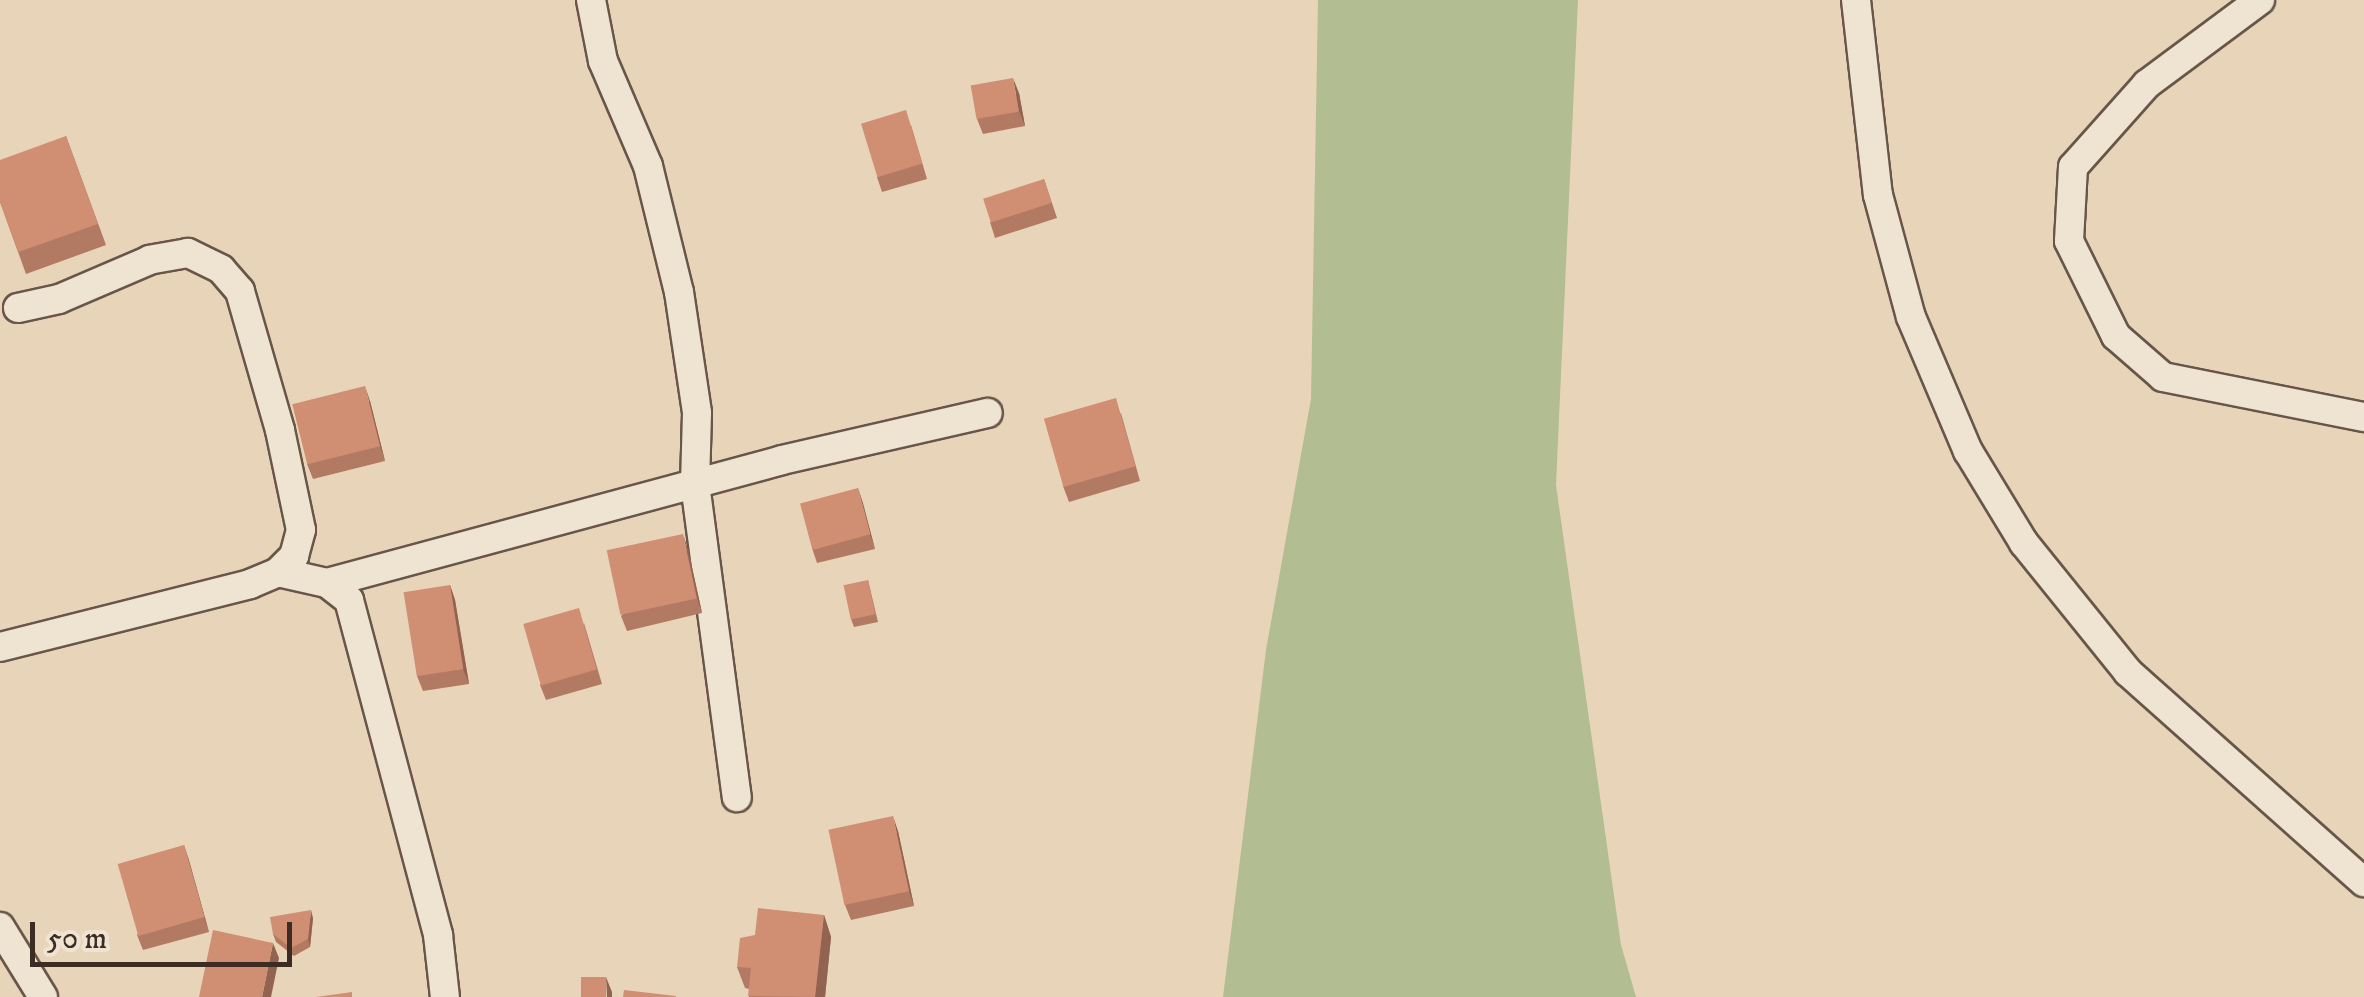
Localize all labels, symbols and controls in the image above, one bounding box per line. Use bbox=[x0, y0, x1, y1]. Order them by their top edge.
scale bar bbox=[35, 902, 298, 964]
text: 50 m bbox=[47, 921, 107, 958]

